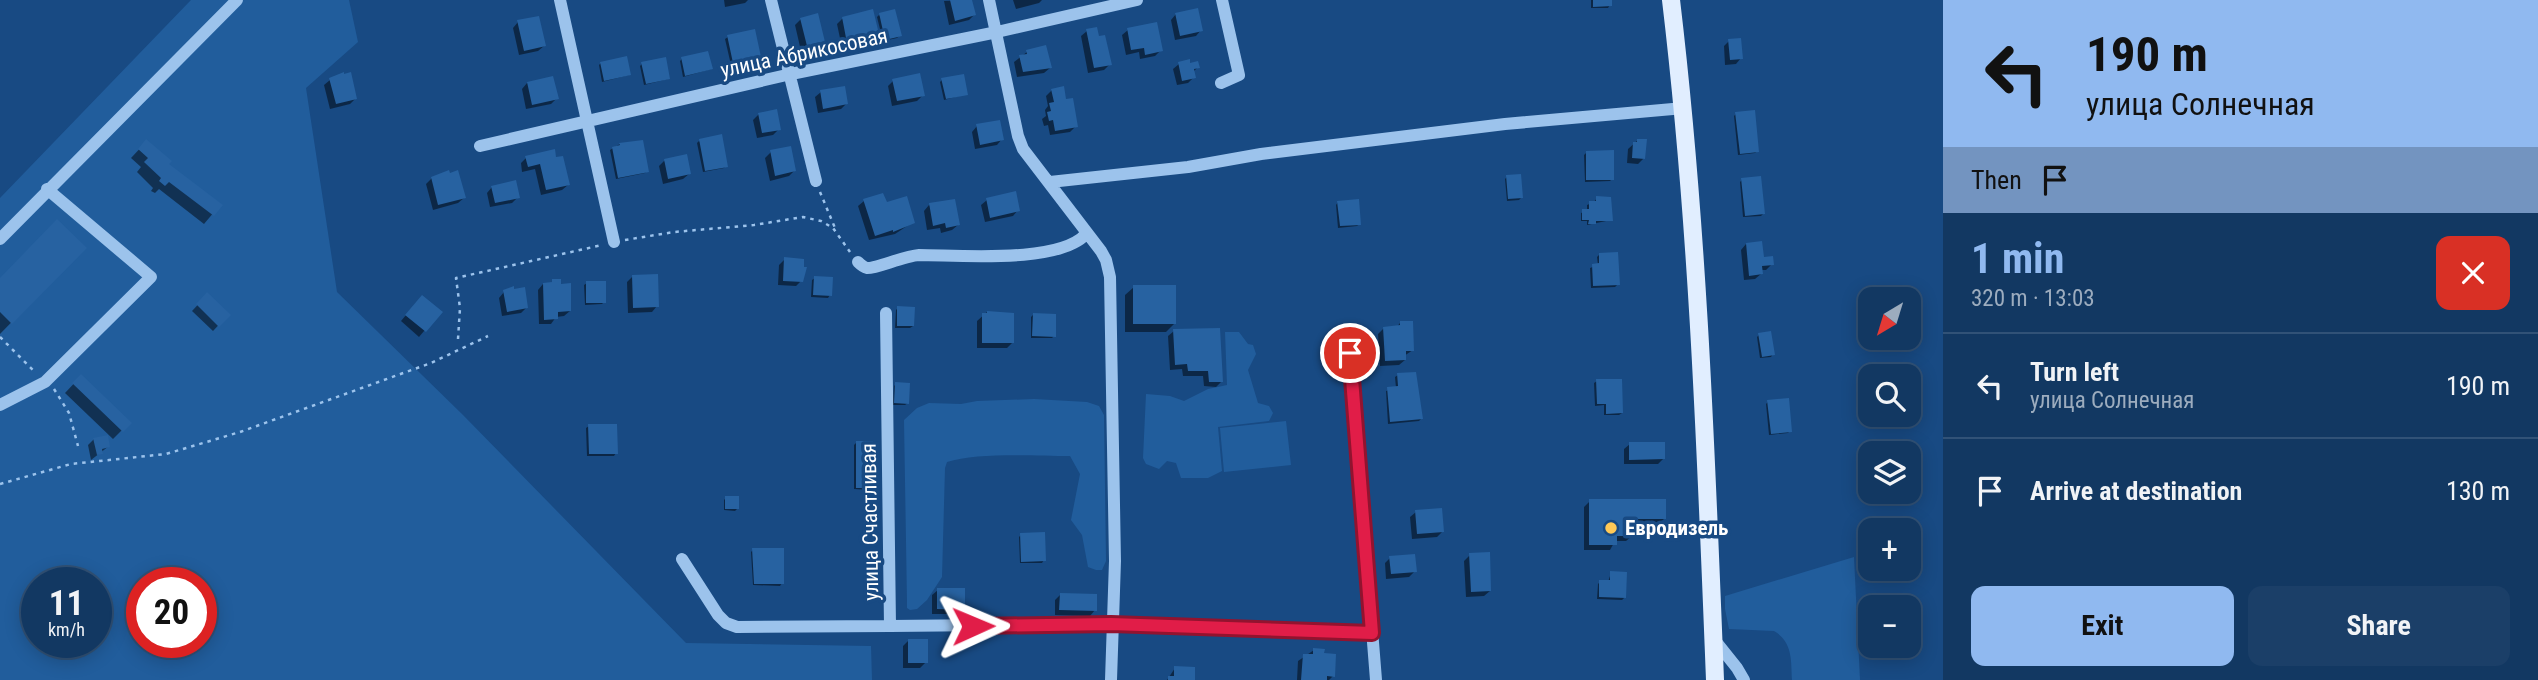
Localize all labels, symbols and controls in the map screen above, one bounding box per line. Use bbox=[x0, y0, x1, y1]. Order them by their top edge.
street label: улица Абрикосовая bbox=[718, 24, 890, 82]
text: 190 m bbox=[2086, 26, 2208, 83]
icon: left bbox=[1971, 28, 2062, 119]
text: улица Солнечная bbox=[2086, 85, 2315, 123]
icon: arrive bbox=[2036, 161, 2074, 199]
text: Then bbox=[1971, 165, 2022, 195]
text: 1 min bbox=[1971, 234, 2064, 283]
button: close bbox=[2436, 236, 2510, 310]
text: 320 m · 13:03 bbox=[1971, 285, 2095, 312]
north arrow bbox=[1858, 287, 1922, 350]
map controls bbox=[1858, 287, 1921, 658]
pin bbox=[1320, 323, 1380, 383]
icon: arrive bbox=[1331, 334, 1369, 372]
text: Turn left bbox=[2030, 357, 2119, 387]
button: search bbox=[1858, 364, 1921, 427]
icon: left bbox=[1971, 367, 2009, 405]
text: 190 m bbox=[2446, 371, 2510, 401]
text: улица Солнечная bbox=[2030, 387, 2194, 414]
button: layers bbox=[1858, 441, 1921, 504]
street label: улица Счастливая bbox=[857, 443, 883, 601]
icon: arrive bbox=[1971, 472, 2009, 510]
text: Arrive at destination bbox=[2030, 476, 2242, 506]
text: 130 m bbox=[2446, 476, 2510, 506]
place label: Евродизель bbox=[1625, 516, 1728, 540]
button: + bbox=[1858, 518, 1921, 581]
marker: Евродизель bbox=[1603, 520, 1619, 536]
speed limit sign: 20 bbox=[126, 567, 217, 658]
text: 11 bbox=[49, 583, 84, 624]
button: Exit bbox=[1971, 586, 2234, 666]
button: Share bbox=[2248, 586, 2510, 666]
position arrow bbox=[936, 589, 1010, 663]
button: − bbox=[1858, 595, 1921, 658]
text: km/h bbox=[48, 619, 85, 640]

